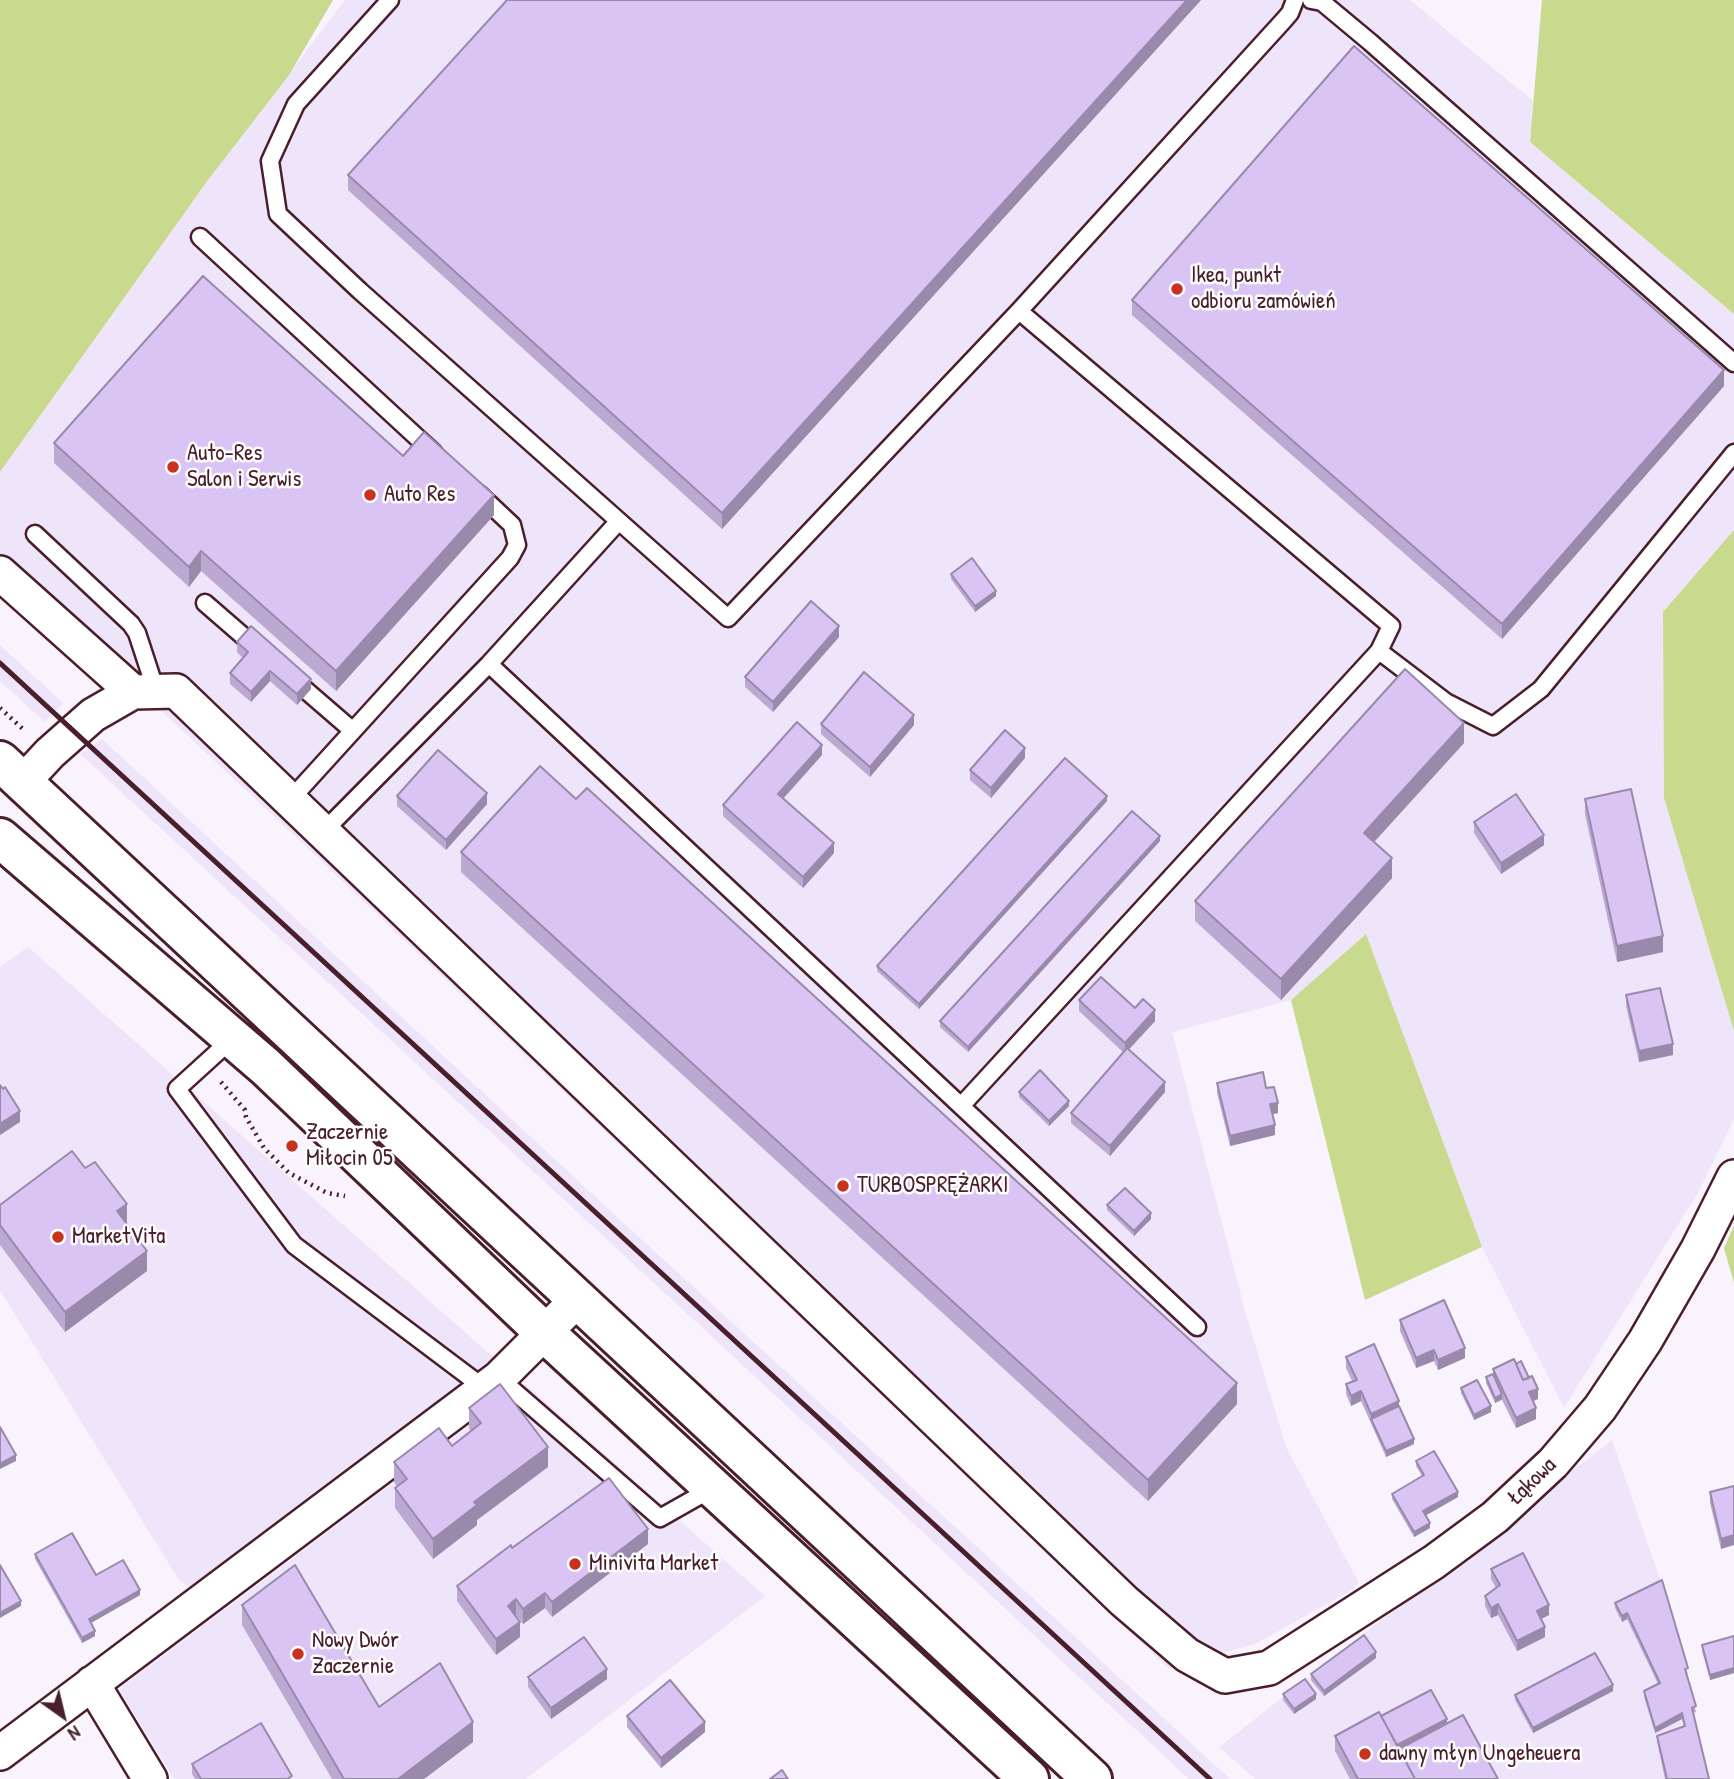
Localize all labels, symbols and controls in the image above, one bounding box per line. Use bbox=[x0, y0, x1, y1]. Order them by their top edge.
place label: Ikea, punkt odbioru zamówień bbox=[1191, 262, 1336, 316]
marker: Ikea, punkt odbioru zamówień bbox=[1169, 281, 1185, 297]
place label: Auto-Res Salon i Serwis bbox=[187, 440, 301, 494]
marker: Auto-Res Salon i Serwis bbox=[165, 459, 181, 475]
place label: Auto Res bbox=[384, 481, 455, 509]
marker: Auto Res bbox=[362, 487, 378, 503]
place label: Zaczernie Miłocin 05 bbox=[306, 1119, 393, 1173]
marker: Zaczernie Miłocin 05 bbox=[284, 1138, 300, 1154]
place label: TURBOSPRĘŻARKI bbox=[857, 1172, 1008, 1200]
marker: TURBOSPRĘŻARKI bbox=[835, 1178, 851, 1194]
place label: MarketVita bbox=[72, 1223, 165, 1251]
marker: MarketVita bbox=[50, 1229, 66, 1245]
street label: Łąkowa bbox=[1502, 1452, 1562, 1512]
place label: Minivita Market bbox=[589, 1550, 718, 1578]
marker: Minivita Market bbox=[567, 1556, 583, 1572]
place label: Nowy Dwór Zaczernie bbox=[312, 1627, 399, 1681]
marker: Nowy Dwór Zaczernie bbox=[290, 1646, 306, 1662]
north arrow bbox=[28, 1681, 98, 1751]
text: N bbox=[63, 1720, 86, 1747]
place label: dawny młyn Ungeheuera bbox=[1379, 1740, 1580, 1768]
marker: dawny młyn Ungeheuera bbox=[1357, 1746, 1373, 1762]

